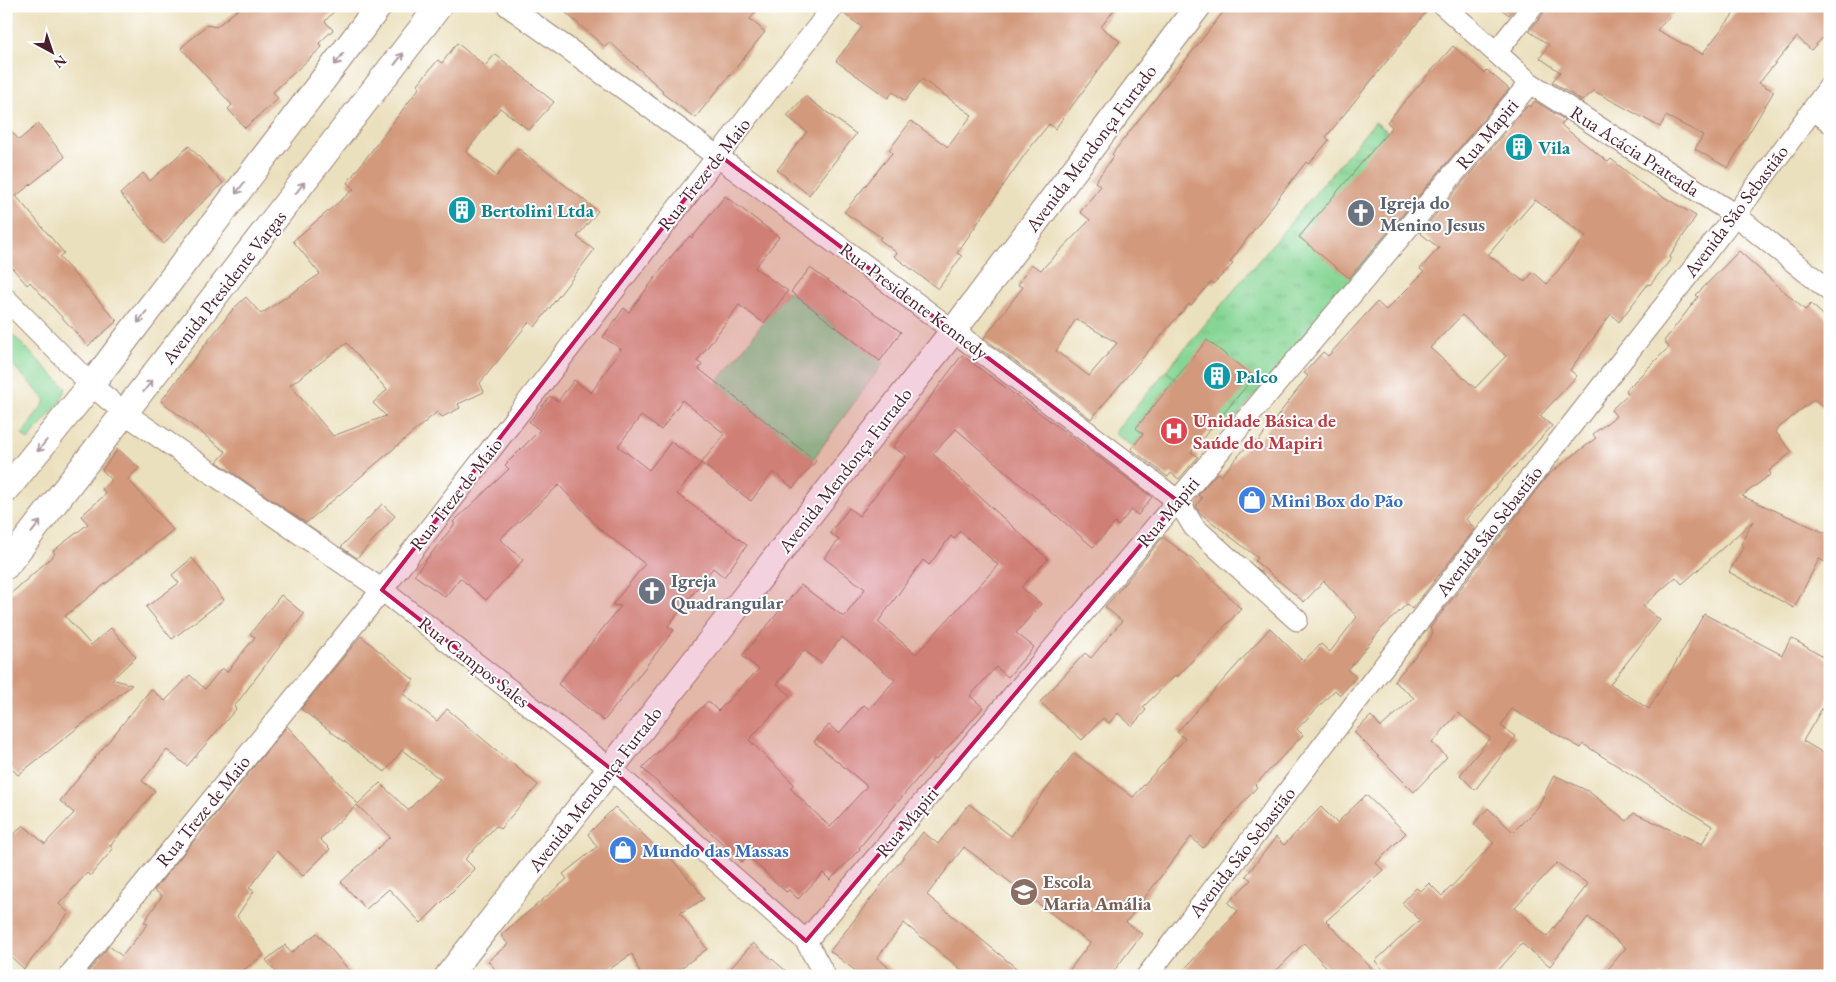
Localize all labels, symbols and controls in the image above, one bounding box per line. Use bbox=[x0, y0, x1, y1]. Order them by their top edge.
north arrow bbox=[28, 28, 78, 78]
text: N bbox=[50, 51, 70, 73]
one-way arrow bbox=[334, 52, 344, 66]
one-way arrow bbox=[394, 52, 404, 66]
street label: Avenida Mendonça Furtado bbox=[1019, 59, 1162, 238]
street label: Rua Mapiri bbox=[1450, 93, 1524, 175]
street label: Rua Acácia Prateada bbox=[1566, 100, 1705, 202]
street label: Rua Treze de Maio bbox=[652, 112, 756, 236]
building icon: Vila bbox=[1504, 132, 1534, 162]
place label: Vila bbox=[1538, 135, 1571, 160]
street label: Avenida São Sebastião bbox=[1677, 140, 1794, 283]
one-way arrow bbox=[235, 181, 246, 194]
one-way arrow bbox=[295, 181, 305, 195]
place label: Igreja do Menino Jesus bbox=[1380, 190, 1485, 237]
building icon: Bertolini Ltda bbox=[447, 195, 477, 225]
place label: Bertolini Ltda bbox=[481, 198, 595, 223]
church icon: Igreja do Menino Jesus bbox=[1346, 198, 1376, 228]
street label: Avenida Presidente Vargas bbox=[155, 205, 292, 370]
street label: Rua Presidente Kennedy bbox=[835, 237, 994, 365]
one-way arrow bbox=[137, 311, 148, 324]
building icon: Palco bbox=[1202, 361, 1232, 391]
place label: Palco bbox=[1236, 364, 1278, 389]
one-way arrow bbox=[142, 380, 153, 393]
street label: Avenida Mendonça Furtado bbox=[772, 382, 917, 559]
place label: Unidade Básica de Saúde do Mapiri bbox=[1193, 408, 1336, 455]
hospital icon: Unidade Básica de Saúde do Mapiri bbox=[1159, 416, 1189, 446]
street label: Rua Treze de Maio bbox=[404, 432, 508, 556]
one-way arrow bbox=[37, 439, 48, 452]
street label: Avenida São Sebastião bbox=[1429, 461, 1548, 602]
street label: Rua Mapiri bbox=[1131, 471, 1205, 553]
shop icon: Mini Box do Pão bbox=[1237, 485, 1267, 515]
place label: Mini Box do Pão bbox=[1271, 488, 1404, 513]
one-way arrow bbox=[31, 521, 42, 534]
place label: Igreja Quadrangular bbox=[671, 568, 783, 615]
church icon: Igreja Quadrangular bbox=[637, 576, 667, 606]
street label: Rua Campos Sales bbox=[413, 611, 535, 713]
street label: Avenida Mendonça Furtado bbox=[522, 701, 667, 878]
street label: Rua Treze de Maio bbox=[150, 750, 256, 872]
street label: Rua Mapiri bbox=[870, 781, 944, 863]
street label: Avenida São Sebastião bbox=[1182, 782, 1301, 923]
shop icon: Mundo das Massas bbox=[608, 835, 638, 865]
place label: Mundo das Massas bbox=[642, 838, 789, 863]
place label: Escola Maria Amália bbox=[1043, 869, 1152, 916]
school or university icon: Escola Maria Amália bbox=[1009, 877, 1039, 907]

